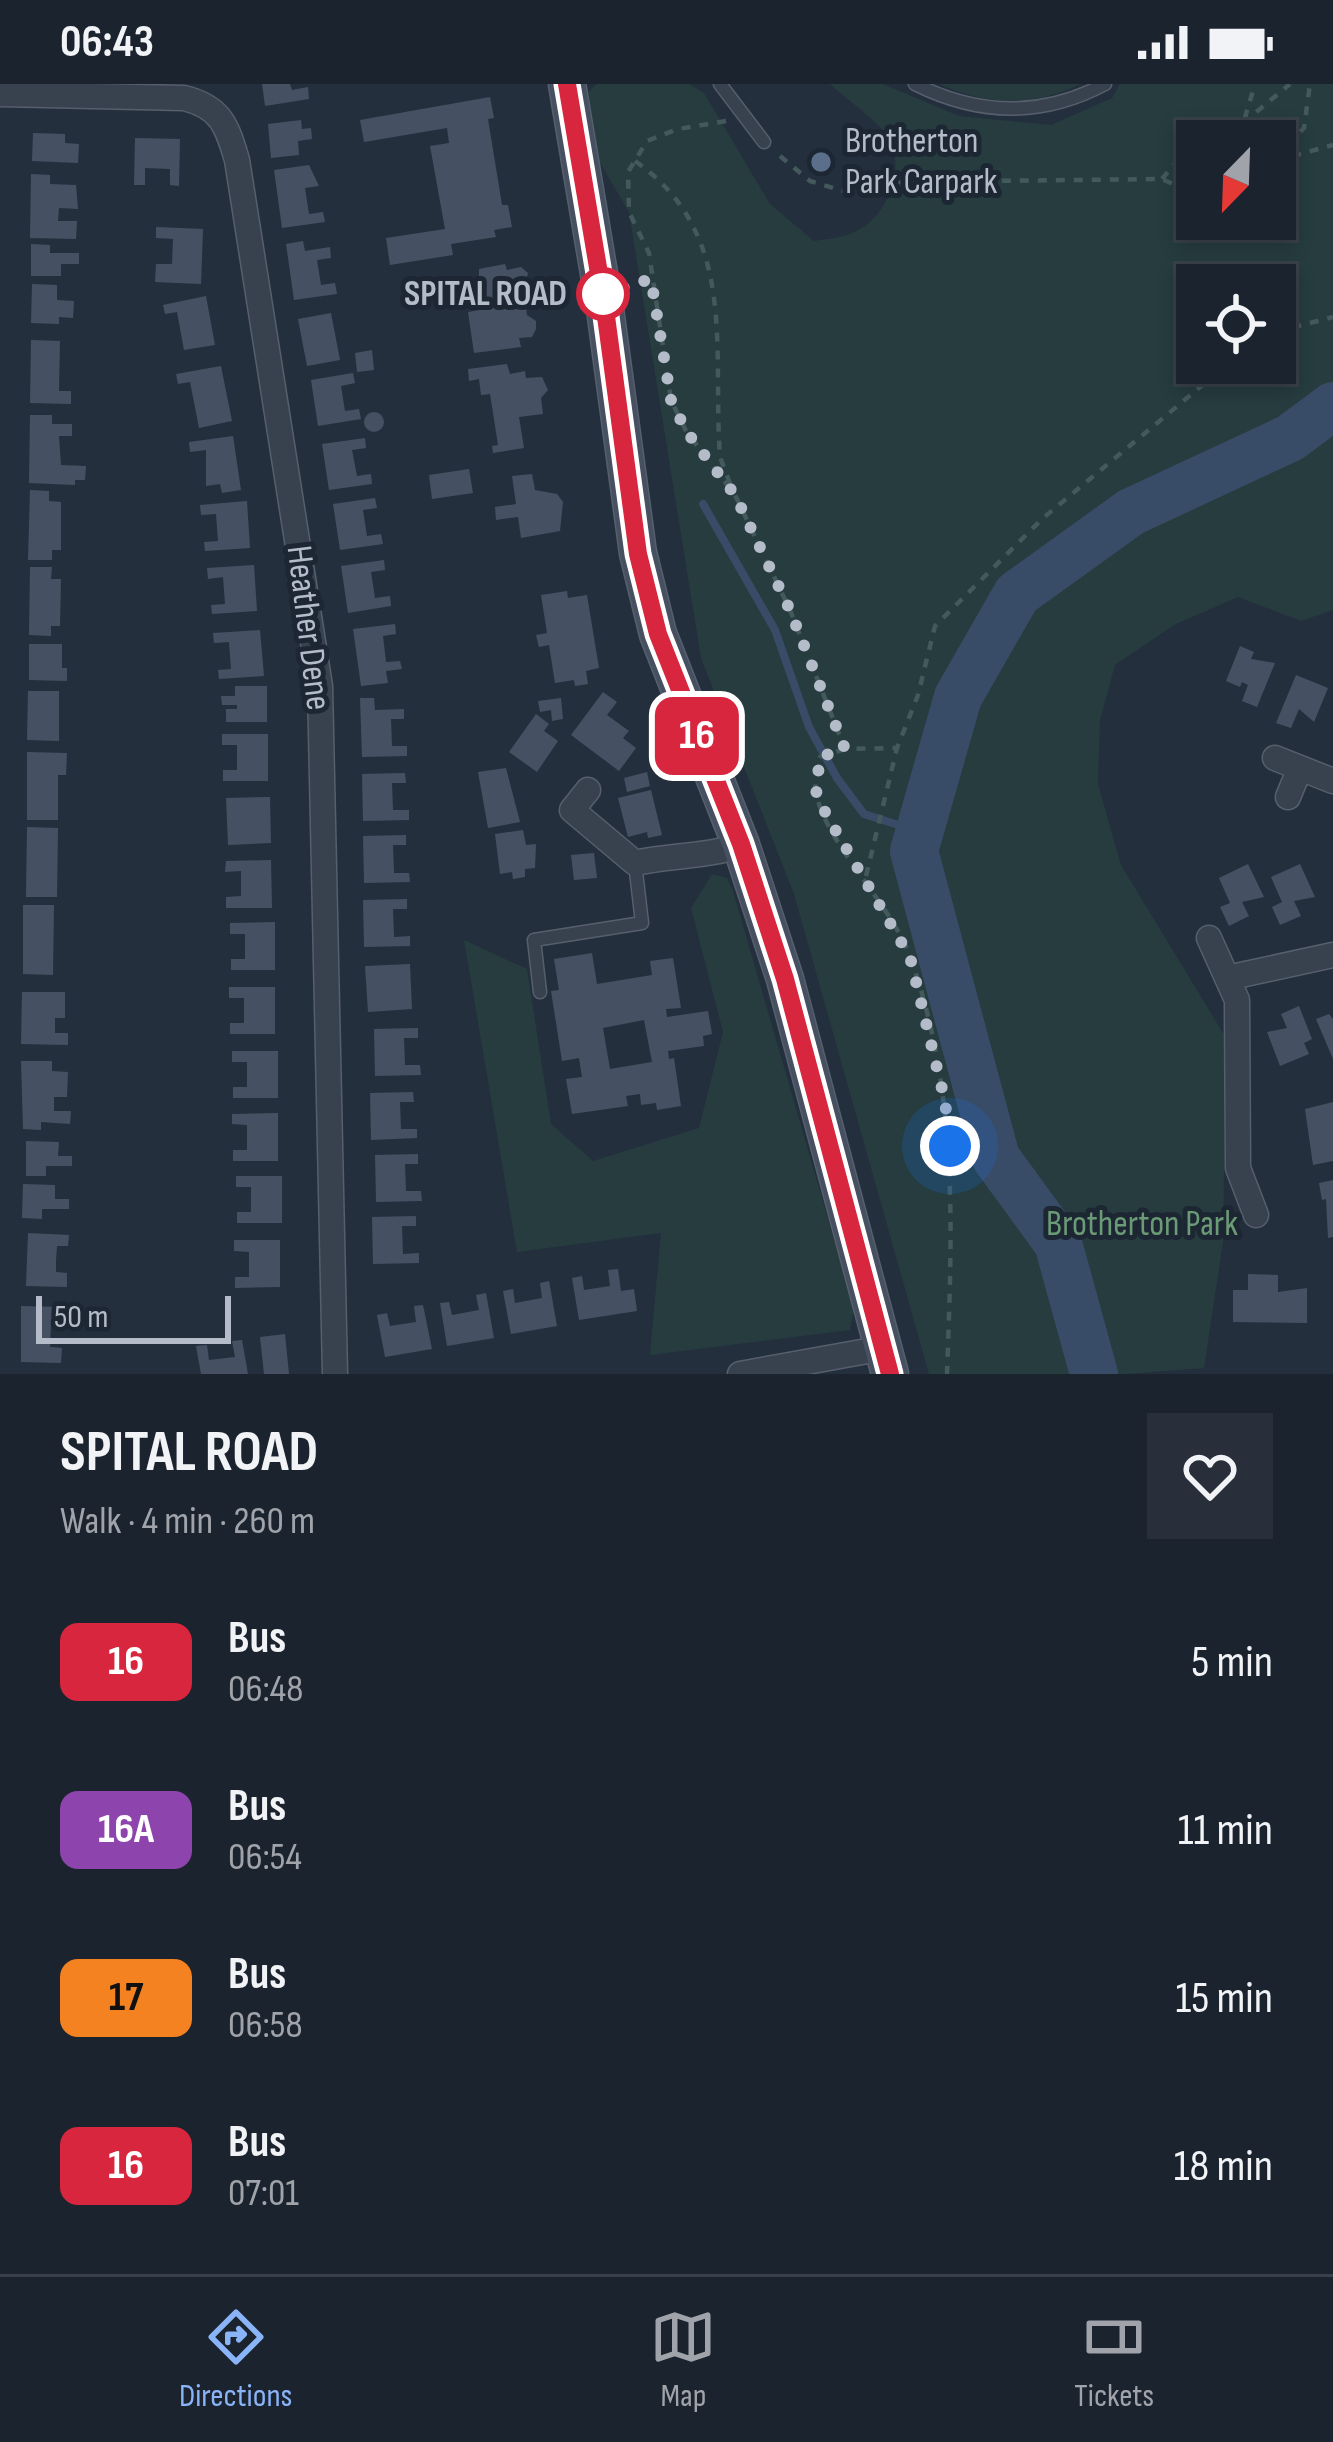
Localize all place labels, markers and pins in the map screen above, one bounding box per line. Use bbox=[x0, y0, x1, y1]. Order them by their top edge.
place label: Brotherton Park Carpark bbox=[845, 120, 997, 204]
marker: Brotherton Park Carpark bbox=[808, 149, 834, 175]
marker: SPITAL ROAD bbox=[578, 269, 628, 319]
place label: SPITAL ROAD bbox=[404, 273, 567, 316]

